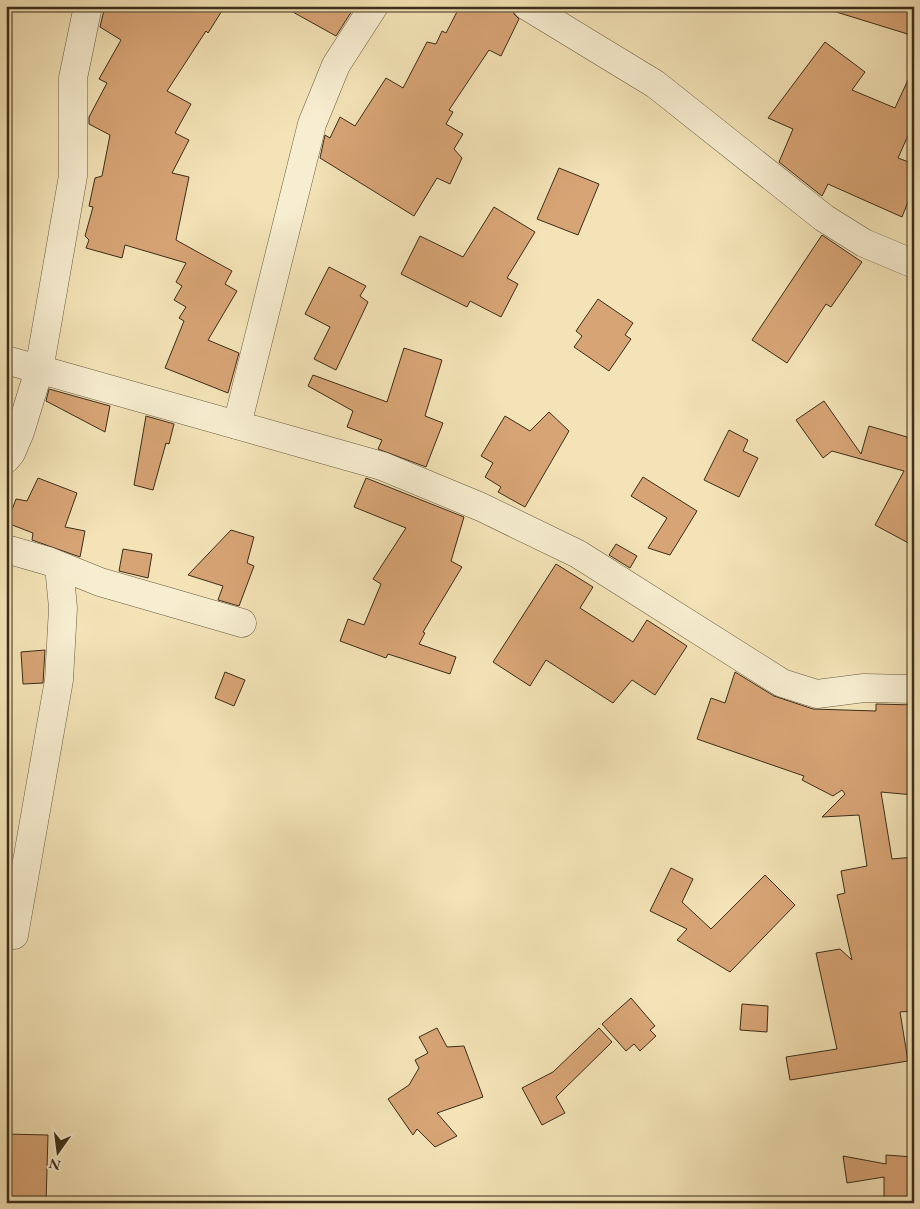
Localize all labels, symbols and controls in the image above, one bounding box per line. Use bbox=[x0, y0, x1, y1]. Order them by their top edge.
north arrow bbox=[32, 1126, 82, 1176]
text: N bbox=[47, 1154, 63, 1175]

